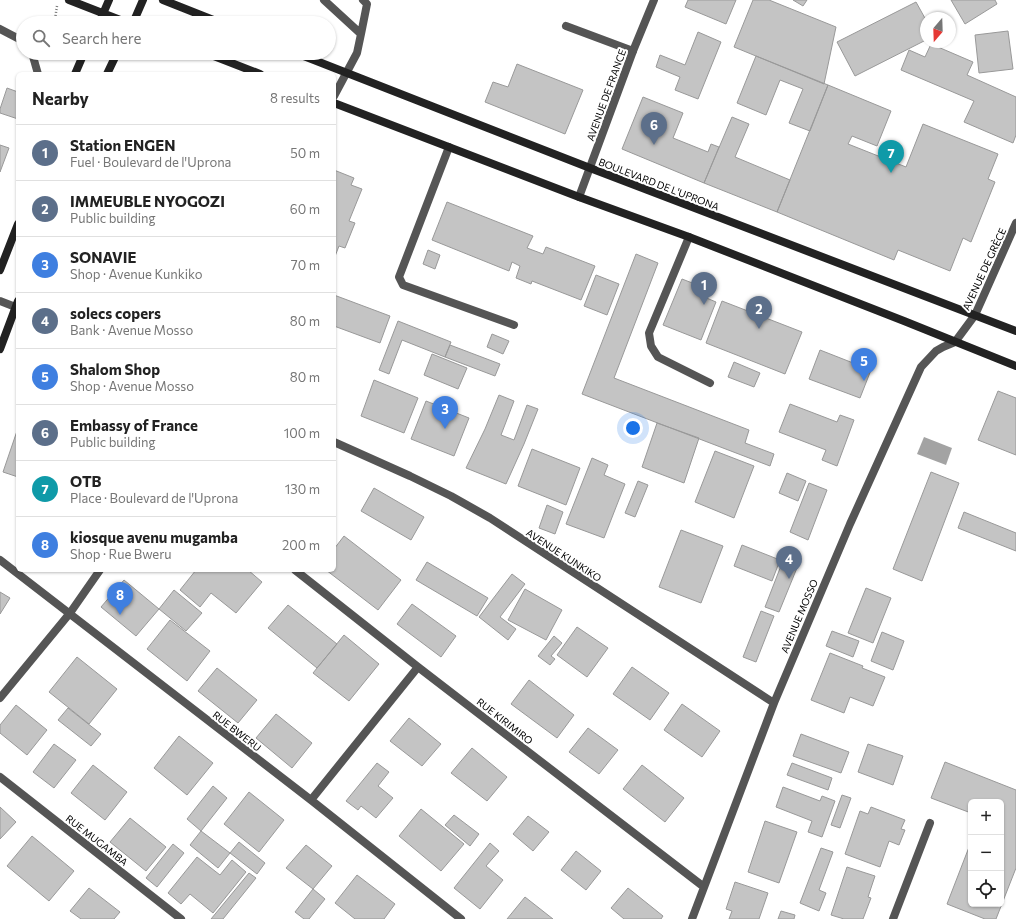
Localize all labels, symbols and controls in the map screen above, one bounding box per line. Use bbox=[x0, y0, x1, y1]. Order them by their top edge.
north arrow bbox=[920, 12, 956, 48]
search box bbox=[16, 16, 336, 60]
icon: search bbox=[30, 27, 52, 49]
text: Search here bbox=[62, 29, 141, 47]
street label: AVENUE DE FRANCE bbox=[584, 48, 628, 142]
text: Nearby bbox=[32, 88, 89, 109]
text: 8 results bbox=[270, 90, 320, 106]
pin: 6 bbox=[641, 112, 667, 145]
text: Station ENGEN bbox=[70, 136, 175, 154]
pin: 7 bbox=[878, 140, 904, 173]
text: 1 bbox=[42, 145, 48, 161]
text: 50 m bbox=[290, 145, 320, 161]
text: Fuel · Boulevard de l'Uprona bbox=[70, 154, 231, 170]
street label: BOULEVARD DE L'UPRONA bbox=[597, 155, 721, 213]
text: IMMEUBLE NYOGOZI bbox=[70, 192, 225, 210]
text: 2 bbox=[41, 201, 49, 217]
text: 60 m bbox=[290, 201, 320, 217]
text: Public building bbox=[70, 210, 156, 226]
street label: AVENUE DE GRÈCE bbox=[960, 226, 1008, 312]
text: SONAVIE bbox=[70, 248, 136, 266]
text: 3 bbox=[41, 257, 49, 273]
text: 70 m bbox=[291, 257, 320, 273]
text: Shop · Avenue Kunkiko bbox=[70, 266, 203, 282]
pin: 1 bbox=[691, 272, 717, 305]
pin: 2 bbox=[746, 296, 772, 329]
text: solecs copers bbox=[70, 304, 161, 322]
text: 4 bbox=[41, 313, 49, 329]
text: 80 m bbox=[290, 313, 320, 329]
text: Bank · Avenue Mosso bbox=[70, 322, 193, 338]
pin: 5 bbox=[851, 348, 877, 381]
text: Shalom Shop bbox=[70, 360, 160, 378]
text: 5 bbox=[41, 369, 49, 385]
text: 80 m bbox=[290, 369, 320, 385]
text: Shop · Avenue Mosso bbox=[70, 378, 194, 394]
pin: 3 bbox=[432, 396, 458, 429]
text: Embassy of France bbox=[70, 416, 198, 434]
your location bbox=[623, 418, 643, 438]
text: 6 bbox=[41, 425, 49, 441]
text: 100 m bbox=[284, 425, 320, 441]
text: Public building bbox=[70, 434, 156, 450]
text: OTB bbox=[70, 472, 102, 490]
text: 7 bbox=[41, 481, 49, 497]
text: 130 m bbox=[285, 481, 320, 497]
text: Place · Boulevard de l'Uprona bbox=[70, 490, 238, 506]
street label: AVENUE KUNKIKO bbox=[524, 526, 604, 584]
text: kiosque avenu mugamba bbox=[70, 528, 238, 546]
text: 8 bbox=[41, 537, 49, 553]
text: 200 m bbox=[282, 537, 320, 553]
text: Shop · Rue Bweru bbox=[70, 546, 172, 562]
pin: 4 bbox=[776, 546, 802, 579]
street label: AVENUE MOSSO bbox=[778, 577, 820, 655]
pin: 8 bbox=[107, 582, 133, 615]
street label: RUE KIRIMIRO bbox=[475, 695, 535, 747]
street label: RUE BWERU bbox=[210, 708, 264, 754]
map controls bbox=[968, 799, 1004, 907]
button: + bbox=[968, 799, 1004, 835]
street label: RUE MUGAMBA bbox=[64, 812, 131, 868]
button: − bbox=[968, 835, 1004, 871]
button: locate bbox=[968, 871, 1004, 907]

